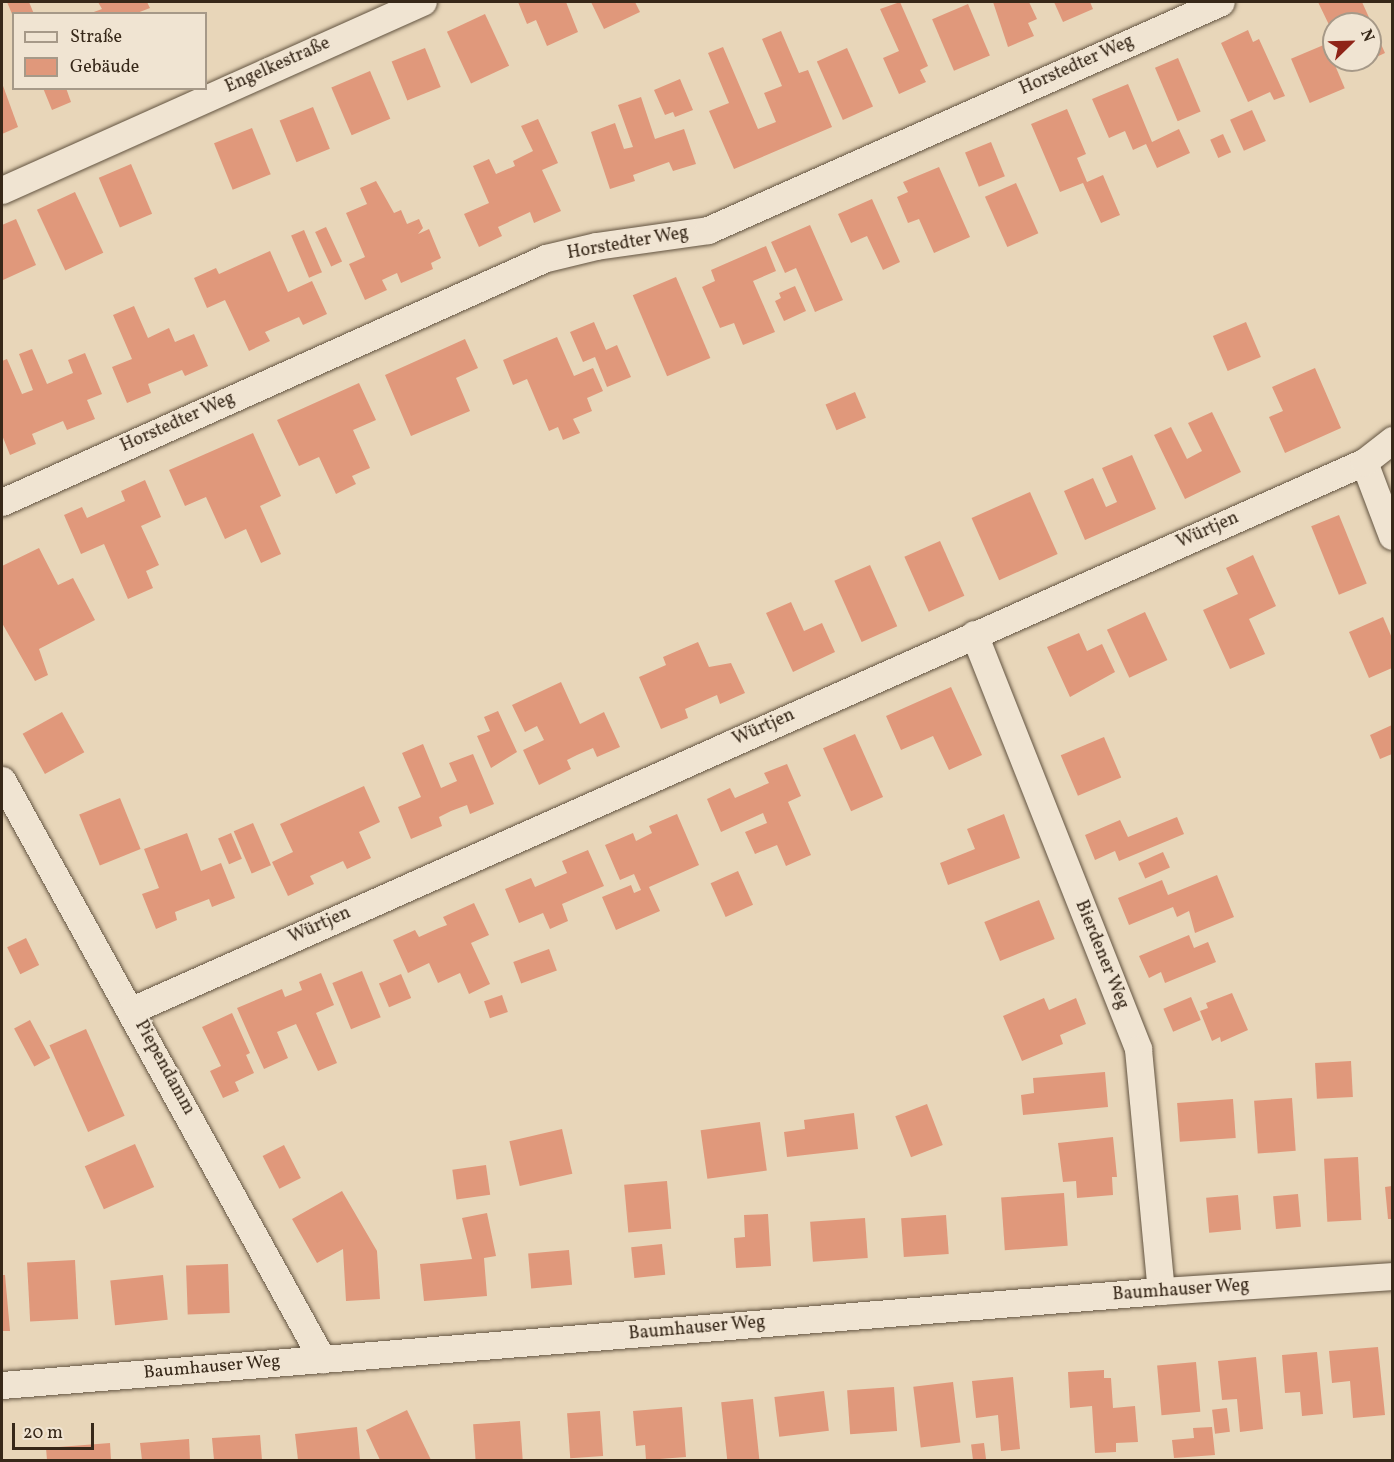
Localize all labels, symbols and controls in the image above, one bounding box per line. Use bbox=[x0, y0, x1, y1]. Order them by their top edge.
legend bbox=[12, 12, 207, 90]
north arrow bbox=[1322, 12, 1382, 72]
text: Straße bbox=[70, 25, 122, 50]
text: N bbox=[1354, 26, 1379, 45]
street label: Horstedter Weg bbox=[1016, 31, 1138, 101]
street label: Engelkestraße bbox=[222, 33, 334, 99]
text: Gebäude bbox=[70, 55, 139, 80]
street label: Horstedter Weg bbox=[565, 223, 691, 265]
street label: Horstedter Weg bbox=[117, 388, 239, 458]
street label: Würtjen bbox=[1174, 508, 1242, 554]
street label: Würtjen bbox=[730, 705, 798, 751]
street label: Bierdener Weg bbox=[1069, 897, 1133, 1013]
street label: Würtjen bbox=[286, 903, 354, 949]
street label: Piependamm bbox=[129, 1017, 199, 1119]
street label: Baumhauser Weg bbox=[1112, 1275, 1250, 1307]
street label: Baumhauser Weg bbox=[627, 1312, 767, 1346]
street label: Baumhauser Weg bbox=[142, 1351, 282, 1385]
scale bar bbox=[15, 1411, 98, 1449]
text: 20 m bbox=[23, 1421, 63, 1446]

